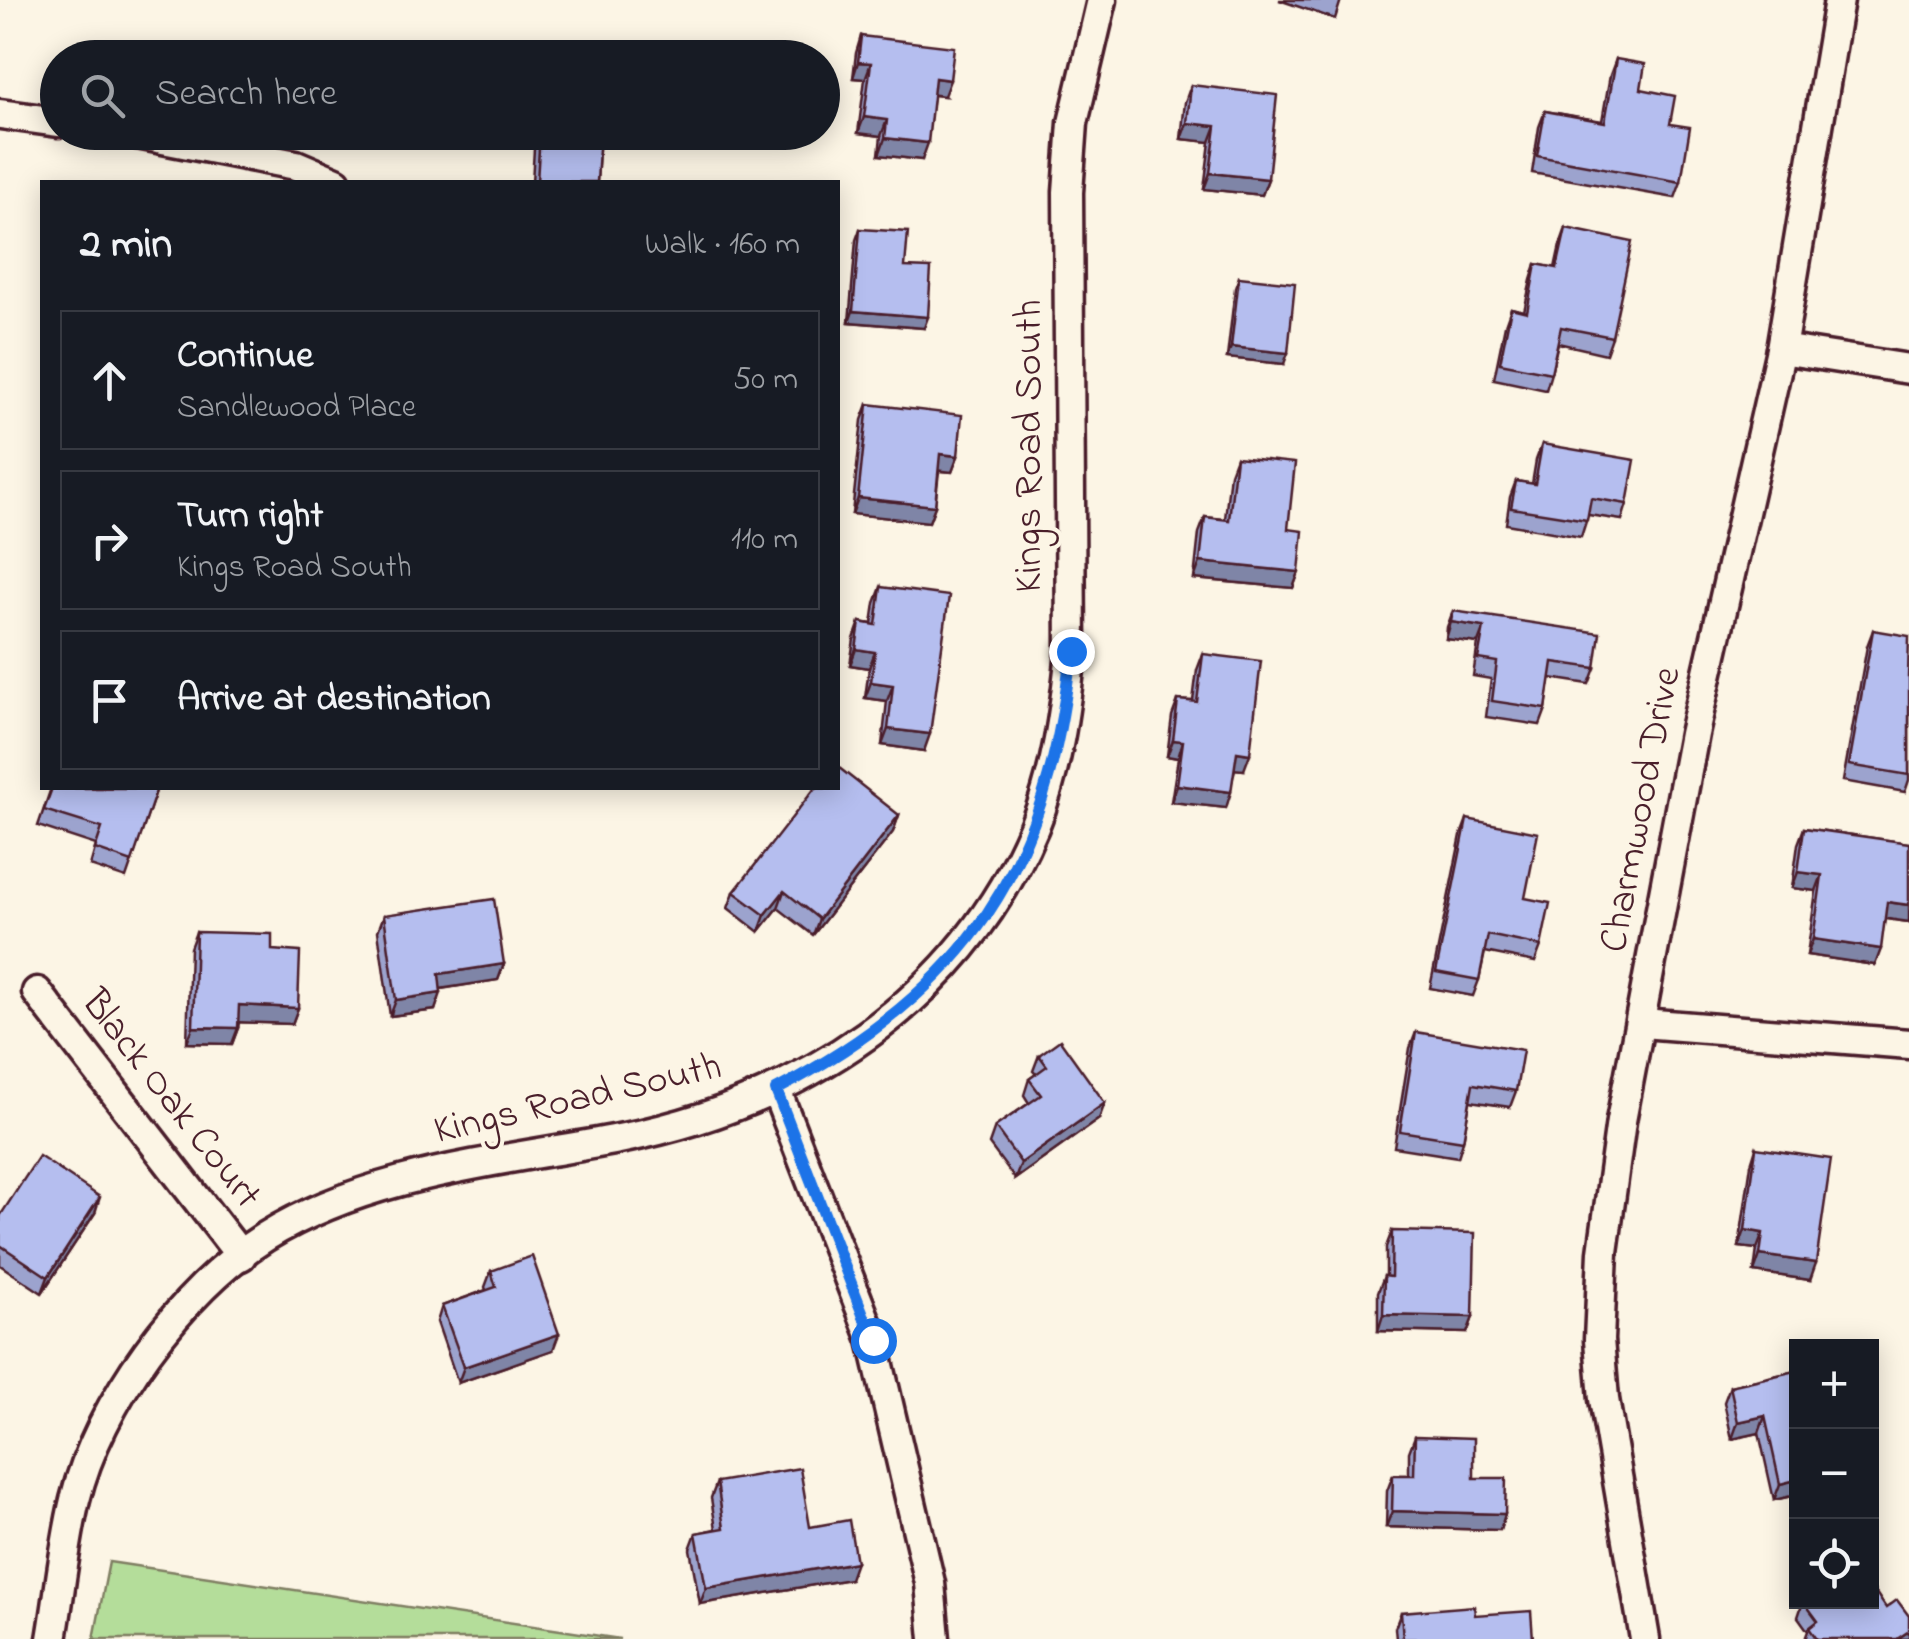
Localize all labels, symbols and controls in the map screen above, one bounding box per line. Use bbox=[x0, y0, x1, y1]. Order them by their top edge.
search box bbox=[40, 40, 840, 150]
text: Search here bbox=[155, 67, 337, 123]
icon: search bbox=[75, 68, 130, 123]
text: 2 min bbox=[80, 215, 172, 276]
text: Walk · 160 m bbox=[645, 222, 800, 269]
street label: Kings Road South bbox=[1001, 299, 1060, 593]
text: Continue bbox=[177, 329, 313, 385]
icon: ahead bbox=[82, 353, 137, 408]
text: 50 m bbox=[733, 357, 798, 404]
text: Sandlewood Place bbox=[177, 385, 416, 432]
text: Turn right bbox=[177, 489, 323, 545]
icon: right bbox=[82, 513, 137, 568]
text: 110 m bbox=[731, 517, 798, 564]
text: Kings Road South bbox=[177, 545, 412, 592]
route end bbox=[1049, 629, 1095, 675]
street label: Charmwood Drive bbox=[1585, 662, 1699, 958]
text: Arrive at destination bbox=[177, 672, 491, 728]
icon: arrive bbox=[82, 673, 137, 728]
street label: Black Oak Court bbox=[65, 977, 275, 1223]
street label: Kings Road South bbox=[428, 1038, 728, 1162]
route start bbox=[851, 1318, 897, 1364]
map controls bbox=[1789, 1339, 1879, 1609]
button: + bbox=[1789, 1339, 1879, 1429]
button: − bbox=[1789, 1429, 1879, 1519]
button: locate bbox=[1789, 1519, 1879, 1609]

